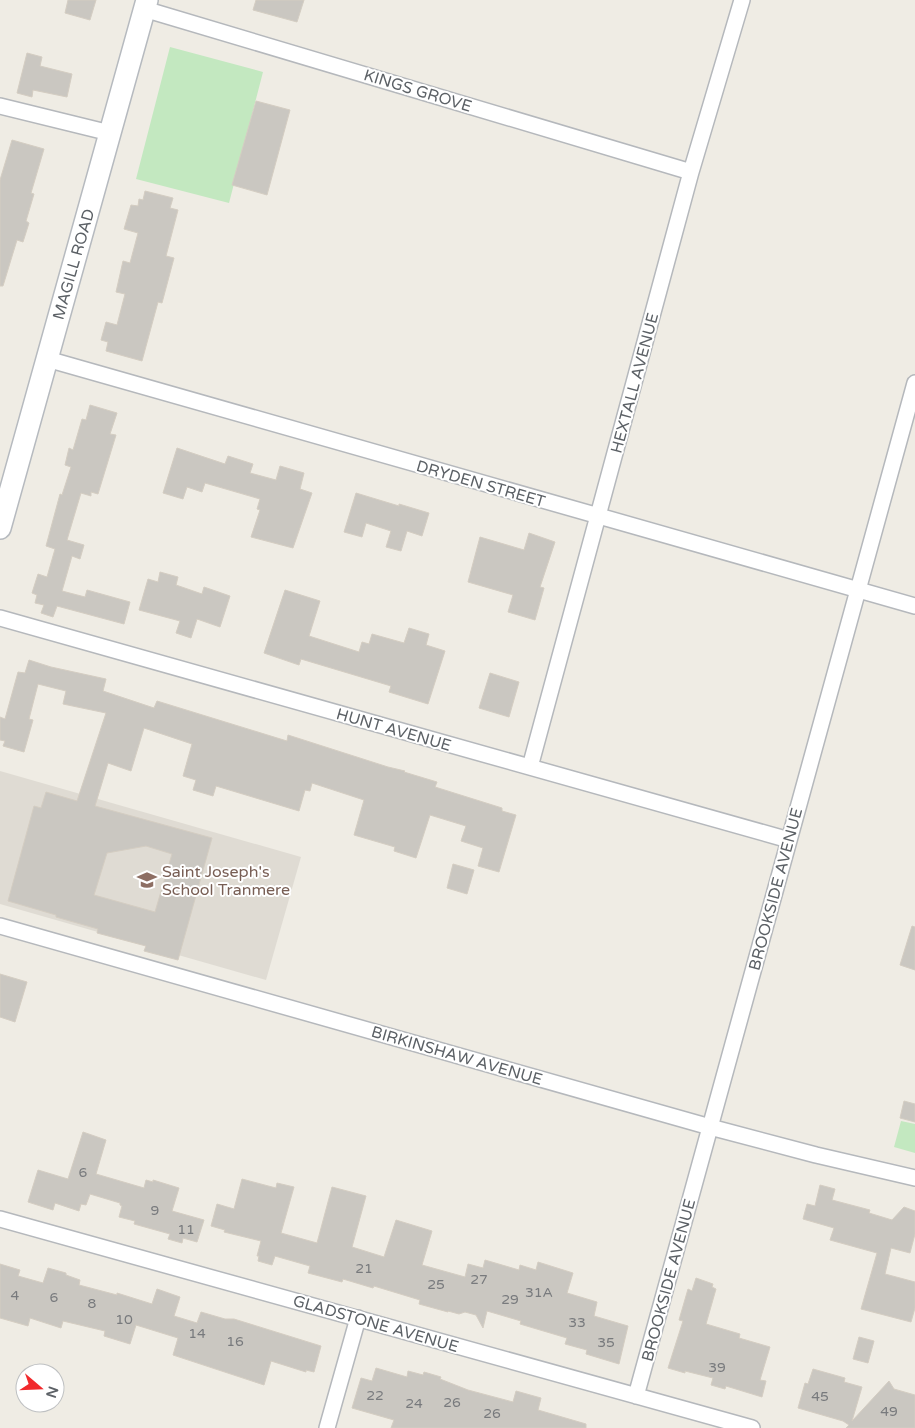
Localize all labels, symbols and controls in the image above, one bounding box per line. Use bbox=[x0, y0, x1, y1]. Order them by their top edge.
street label: KINGS GROVE bbox=[361, 65, 474, 117]
street label: MAGILL ROAD bbox=[49, 206, 99, 322]
street label: HEXTALL AVENUE bbox=[607, 311, 663, 456]
street label: DRYDEN STREET bbox=[414, 456, 548, 512]
street label: HUNT AVENUE bbox=[334, 704, 454, 756]
street label: BROOKSIDE AVENUE bbox=[745, 806, 807, 973]
place label: Saint Joseph's School Tranmere bbox=[162, 862, 290, 900]
school or university icon: Saint Joseph's School Tranmere bbox=[136, 869, 158, 891]
street label: BIRKINSHAW AVENUE bbox=[369, 1022, 545, 1090]
house number: 6 bbox=[79, 1164, 88, 1181]
street label: BROOKSIDE AVENUE bbox=[638, 1197, 700, 1364]
house number: 9 bbox=[151, 1202, 159, 1219]
house number: 11 bbox=[177, 1221, 195, 1238]
house number: 21 bbox=[355, 1260, 373, 1277]
house number: 27 bbox=[470, 1271, 488, 1288]
house number: 25 bbox=[427, 1276, 445, 1293]
house number: 31A bbox=[525, 1284, 553, 1301]
house number: 4 bbox=[11, 1287, 20, 1304]
house number: 6 bbox=[50, 1289, 59, 1306]
street label: GLADSTONE AVENUE bbox=[291, 1291, 461, 1357]
house number: 29 bbox=[501, 1291, 519, 1308]
house number: 8 bbox=[88, 1295, 97, 1312]
house number: 10 bbox=[115, 1311, 133, 1328]
house number: 33 bbox=[568, 1314, 586, 1331]
house number: 14 bbox=[188, 1325, 206, 1342]
house number: 16 bbox=[226, 1333, 244, 1350]
house number: 35 bbox=[597, 1334, 615, 1351]
house number: 39 bbox=[708, 1359, 726, 1376]
north arrow bbox=[15, 1363, 65, 1413]
text: N bbox=[42, 1384, 62, 1400]
house number: 22 bbox=[366, 1387, 384, 1404]
house number: 45 bbox=[811, 1388, 829, 1405]
house number: 26 bbox=[443, 1394, 461, 1411]
house number: 24 bbox=[405, 1395, 423, 1412]
house number: 49 bbox=[880, 1403, 898, 1420]
house number: 26 bbox=[483, 1405, 501, 1422]

